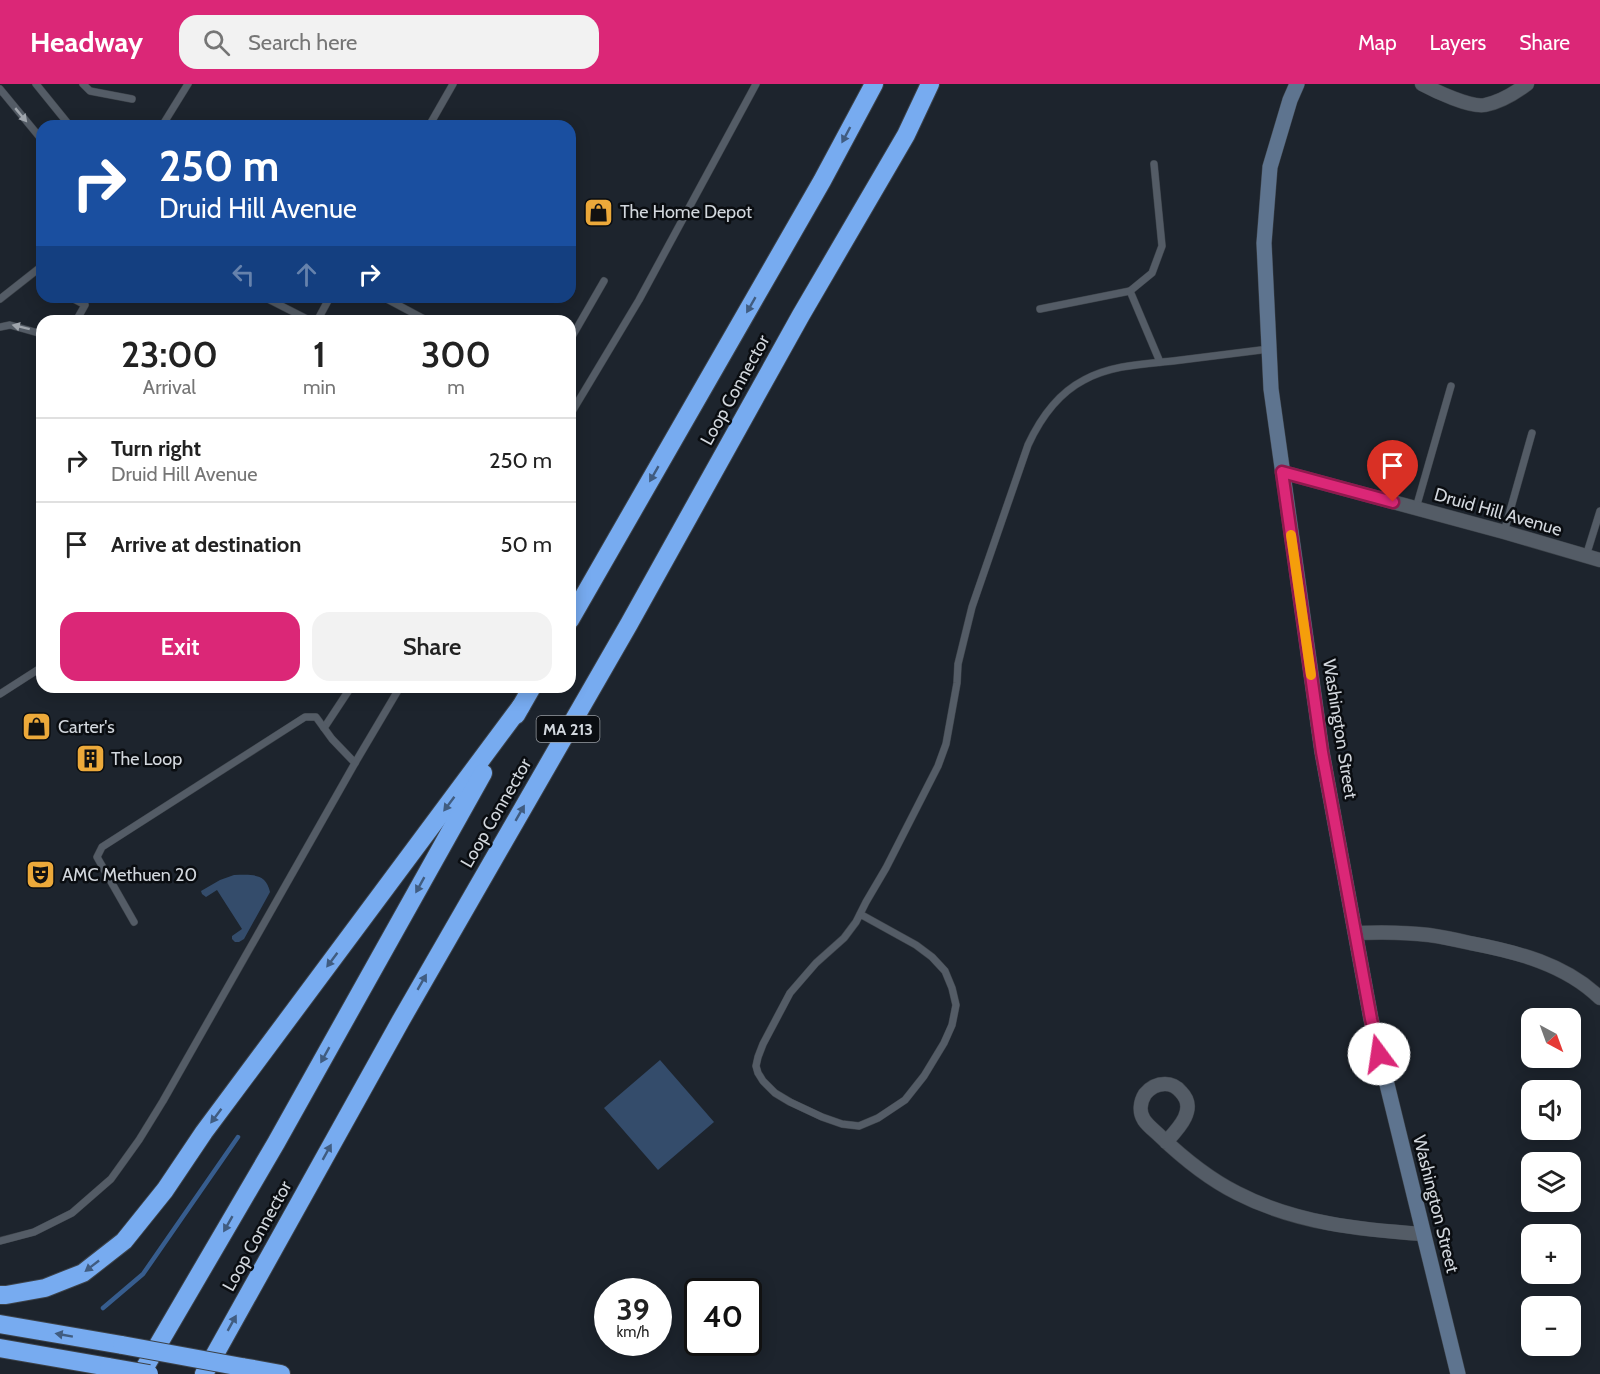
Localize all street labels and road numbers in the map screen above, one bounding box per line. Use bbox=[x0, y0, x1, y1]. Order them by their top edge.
street label: Loop Connector bbox=[696, 331, 774, 449]
street label: Druid Hill Avenue bbox=[1432, 483, 1564, 541]
street label: Washington Street bbox=[1318, 658, 1362, 800]
road number: MA 213 bbox=[536, 716, 600, 742]
street label: Loop Connector bbox=[456, 754, 536, 872]
street label: Washington Street bbox=[1408, 1133, 1464, 1275]
street label: Loop Connector bbox=[218, 1177, 296, 1295]

